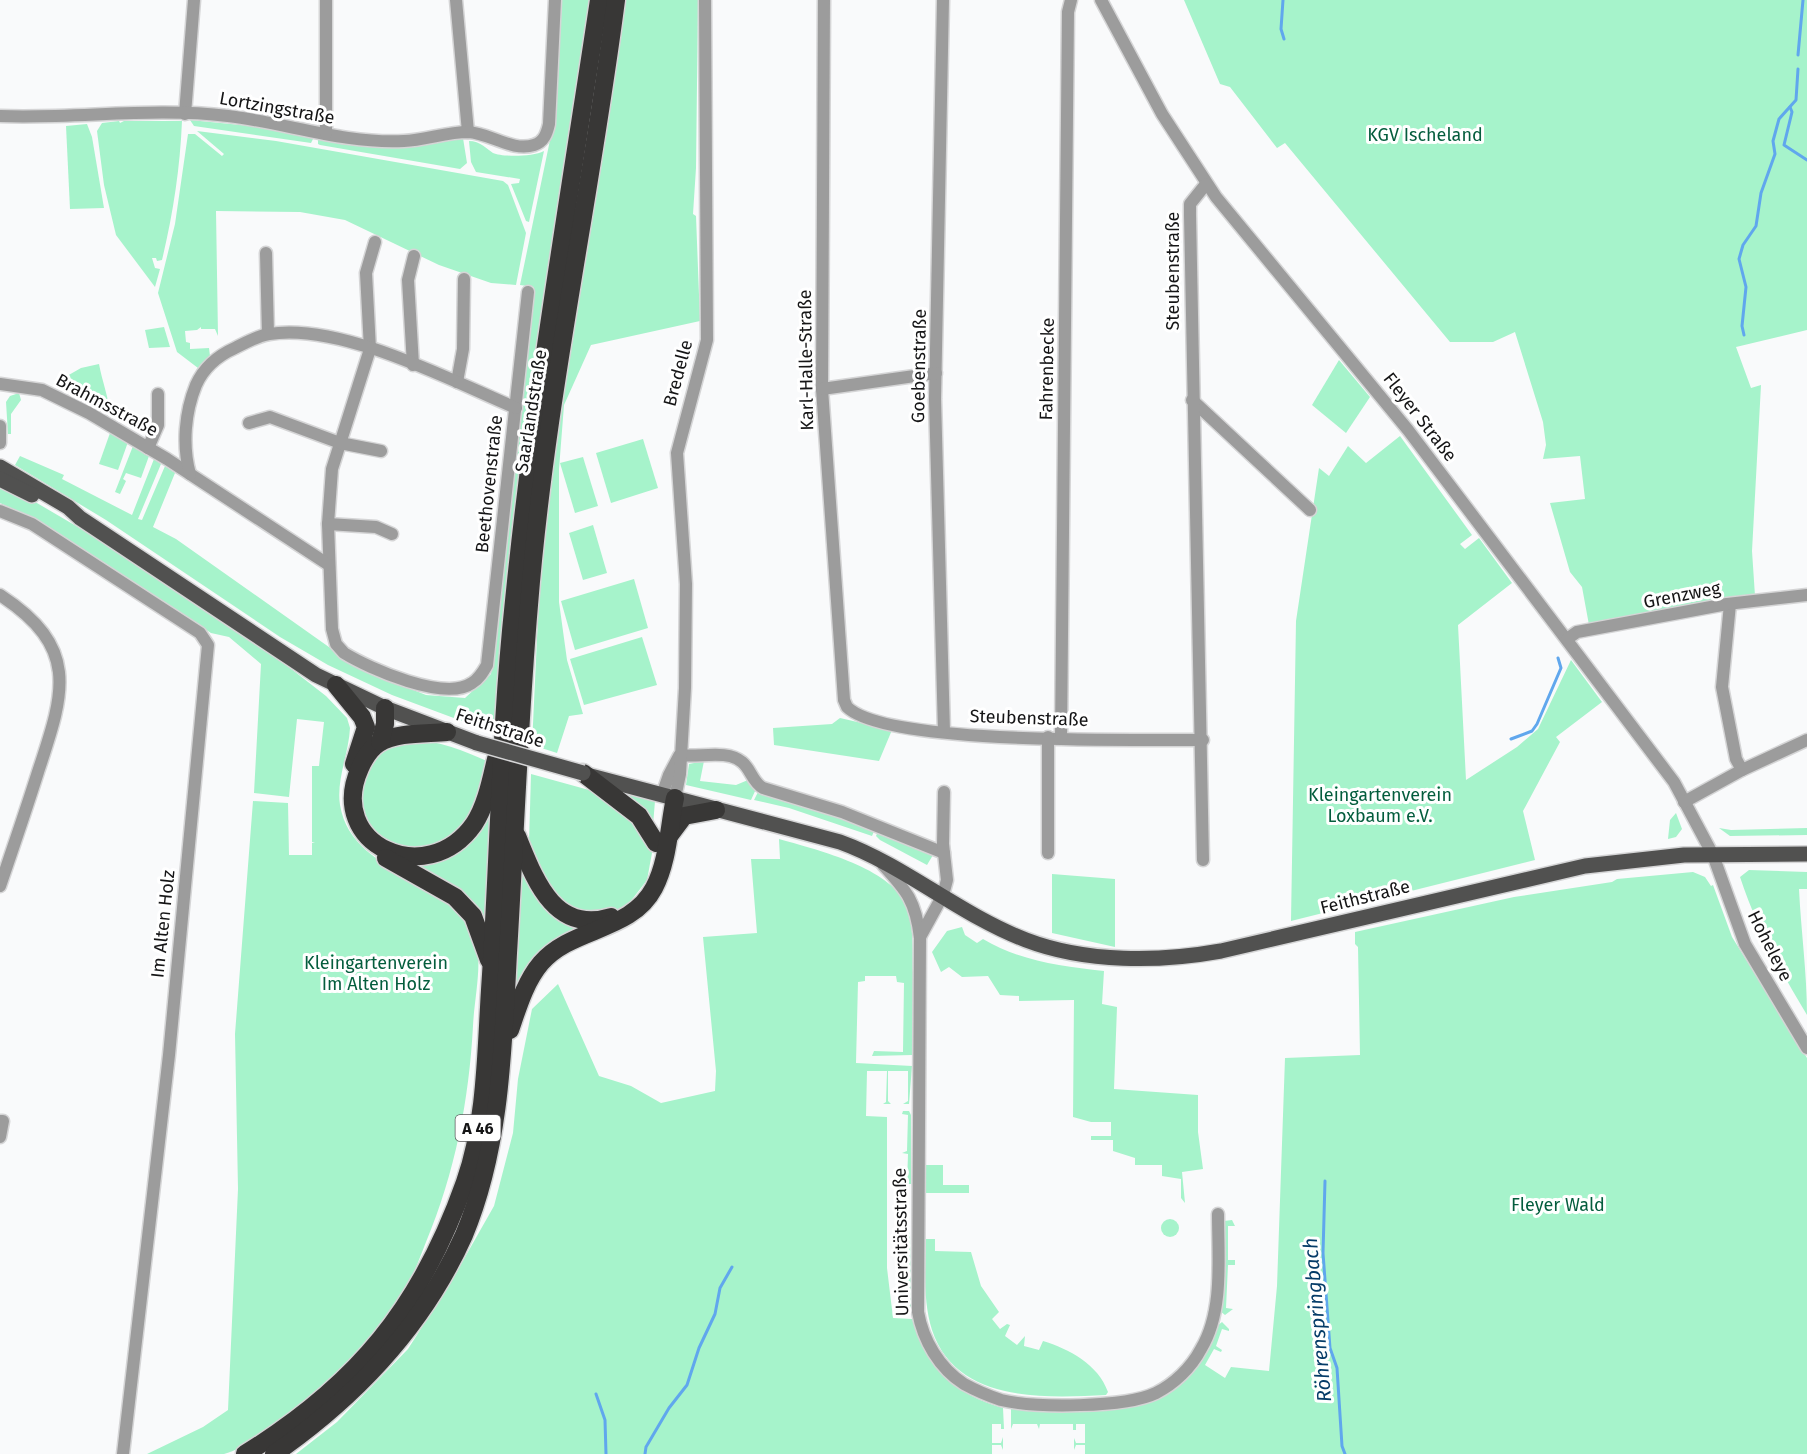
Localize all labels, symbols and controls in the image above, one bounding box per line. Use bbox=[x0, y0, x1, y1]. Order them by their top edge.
street label: Lortzingstraße bbox=[218, 87, 336, 129]
park label: KGV Ischeland bbox=[1367, 124, 1483, 146]
street label: Steubenstraße bbox=[1162, 212, 1184, 330]
street label: Karl-Halle-Straße bbox=[794, 289, 818, 431]
street label: Goebenstraße bbox=[907, 309, 931, 423]
street label: Fahrenbecke bbox=[1035, 317, 1059, 421]
street label: Bredelle bbox=[659, 337, 697, 409]
street label: Saarlandstraße bbox=[510, 348, 552, 474]
street label: Fleyer Straße bbox=[1378, 368, 1462, 466]
street label: Brahmsstraße bbox=[52, 369, 162, 441]
street label: Beethovenstraße bbox=[471, 414, 507, 554]
street label: Grenzweg bbox=[1642, 577, 1723, 613]
street label: Feithstraße bbox=[453, 703, 547, 753]
street label: Steubenstraße bbox=[969, 705, 1089, 731]
park label: Kleingartenverein Loxbaum e.V. bbox=[1308, 784, 1452, 827]
street label: Im Alten Holz bbox=[146, 869, 180, 979]
street label: Feithstraße bbox=[1318, 875, 1412, 919]
street label: Hoheleye bbox=[1743, 907, 1797, 985]
park label: Kleingartenverein Im Alten Holz bbox=[304, 952, 448, 995]
road number: A 46 bbox=[456, 1115, 500, 1141]
street label: Universitätsstraße bbox=[889, 1167, 913, 1317]
park label: Fleyer Wald bbox=[1511, 1194, 1605, 1216]
water label: Röhrenspringbach bbox=[1298, 1237, 1336, 1403]

